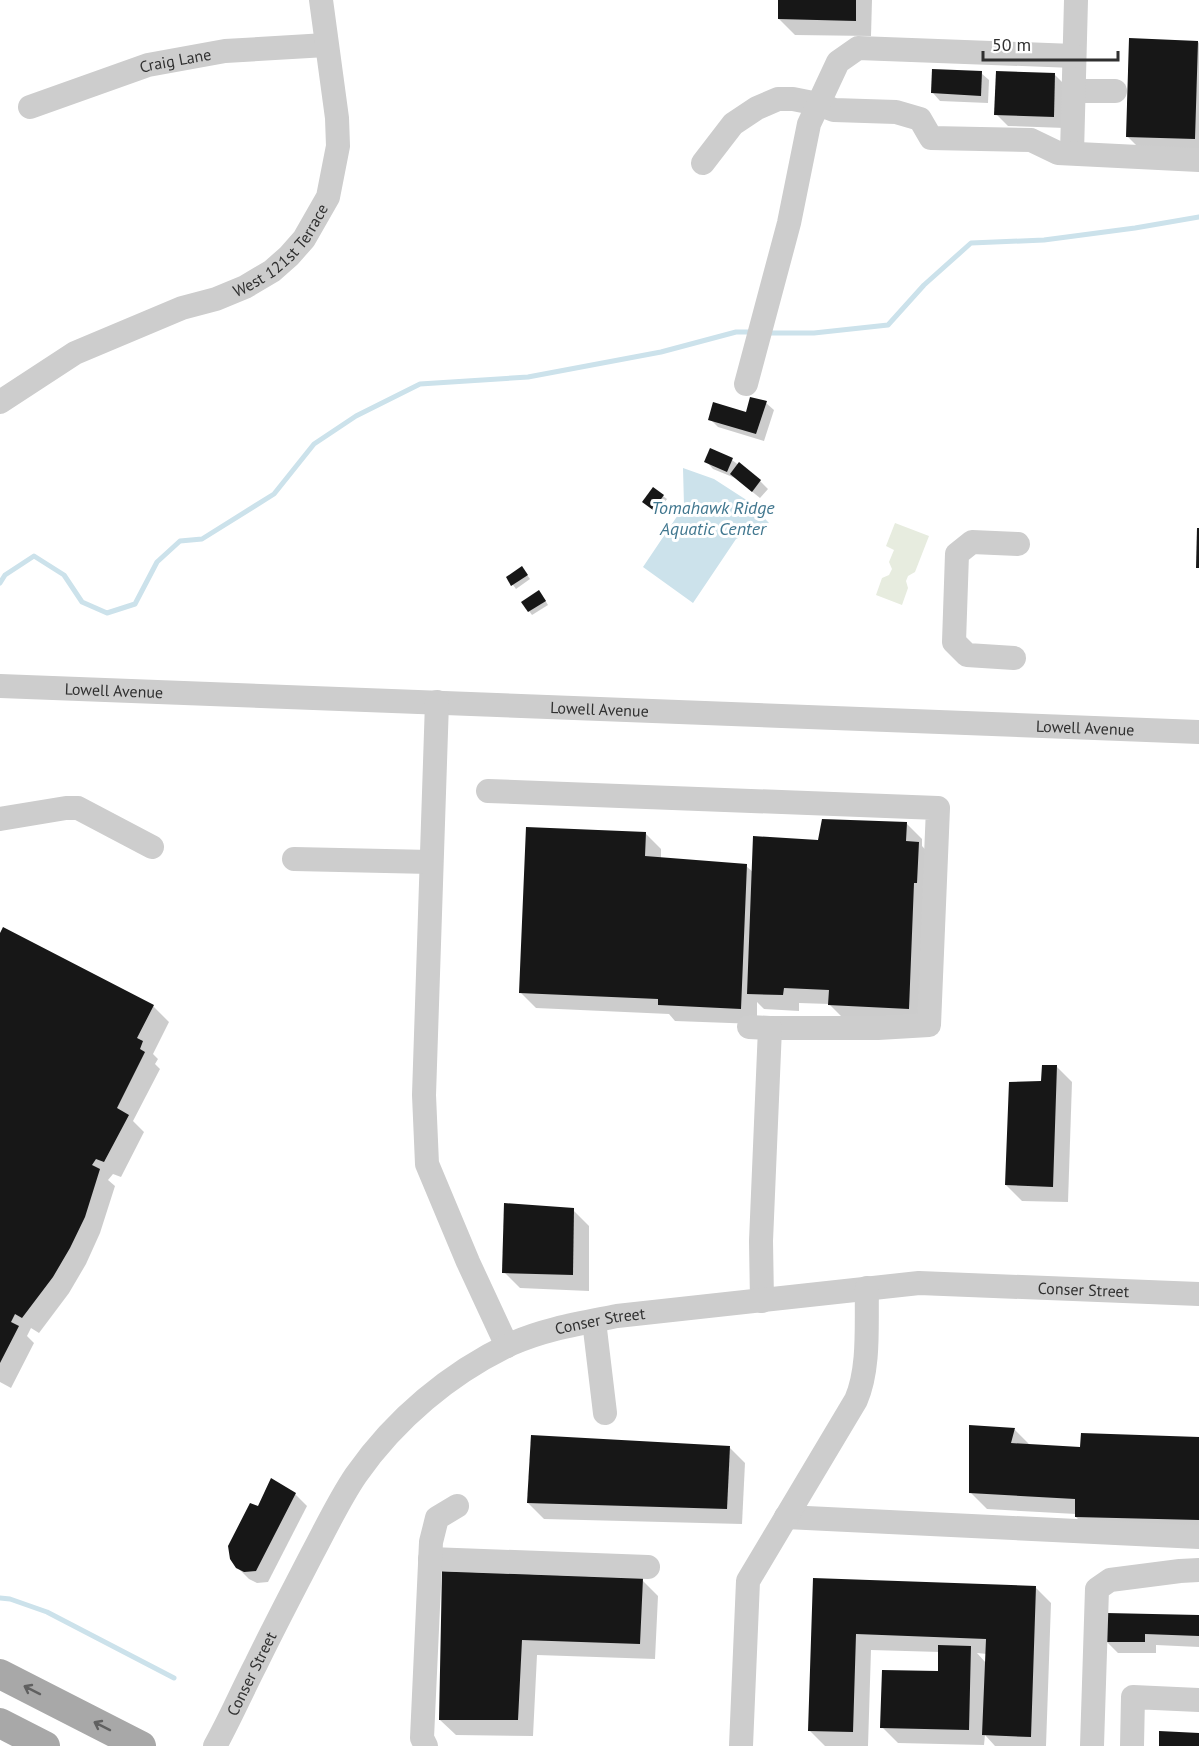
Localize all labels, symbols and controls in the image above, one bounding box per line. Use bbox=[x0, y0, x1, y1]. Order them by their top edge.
scale bar bbox=[983, 24, 1118, 62]
text: 50 m bbox=[992, 33, 1031, 56]
street label: Craig Lane bbox=[137, 44, 213, 77]
street label: West 121st Terrace bbox=[230, 200, 332, 301]
water label: Tomahawk Ridge Aquatic Center bbox=[651, 496, 775, 540]
street label: Lowell Avenue bbox=[64, 678, 164, 702]
street label: Lowell Avenue bbox=[550, 697, 649, 721]
street label: Lowell Avenue bbox=[1036, 716, 1135, 740]
street label: Conser Street bbox=[1037, 1278, 1130, 1301]
street label: Conser Street bbox=[553, 1303, 647, 1339]
street label: Conser Street bbox=[222, 1628, 281, 1719]
one-way arrow bbox=[23, 1684, 41, 1696]
one-way arrow bbox=[94, 1720, 112, 1732]

